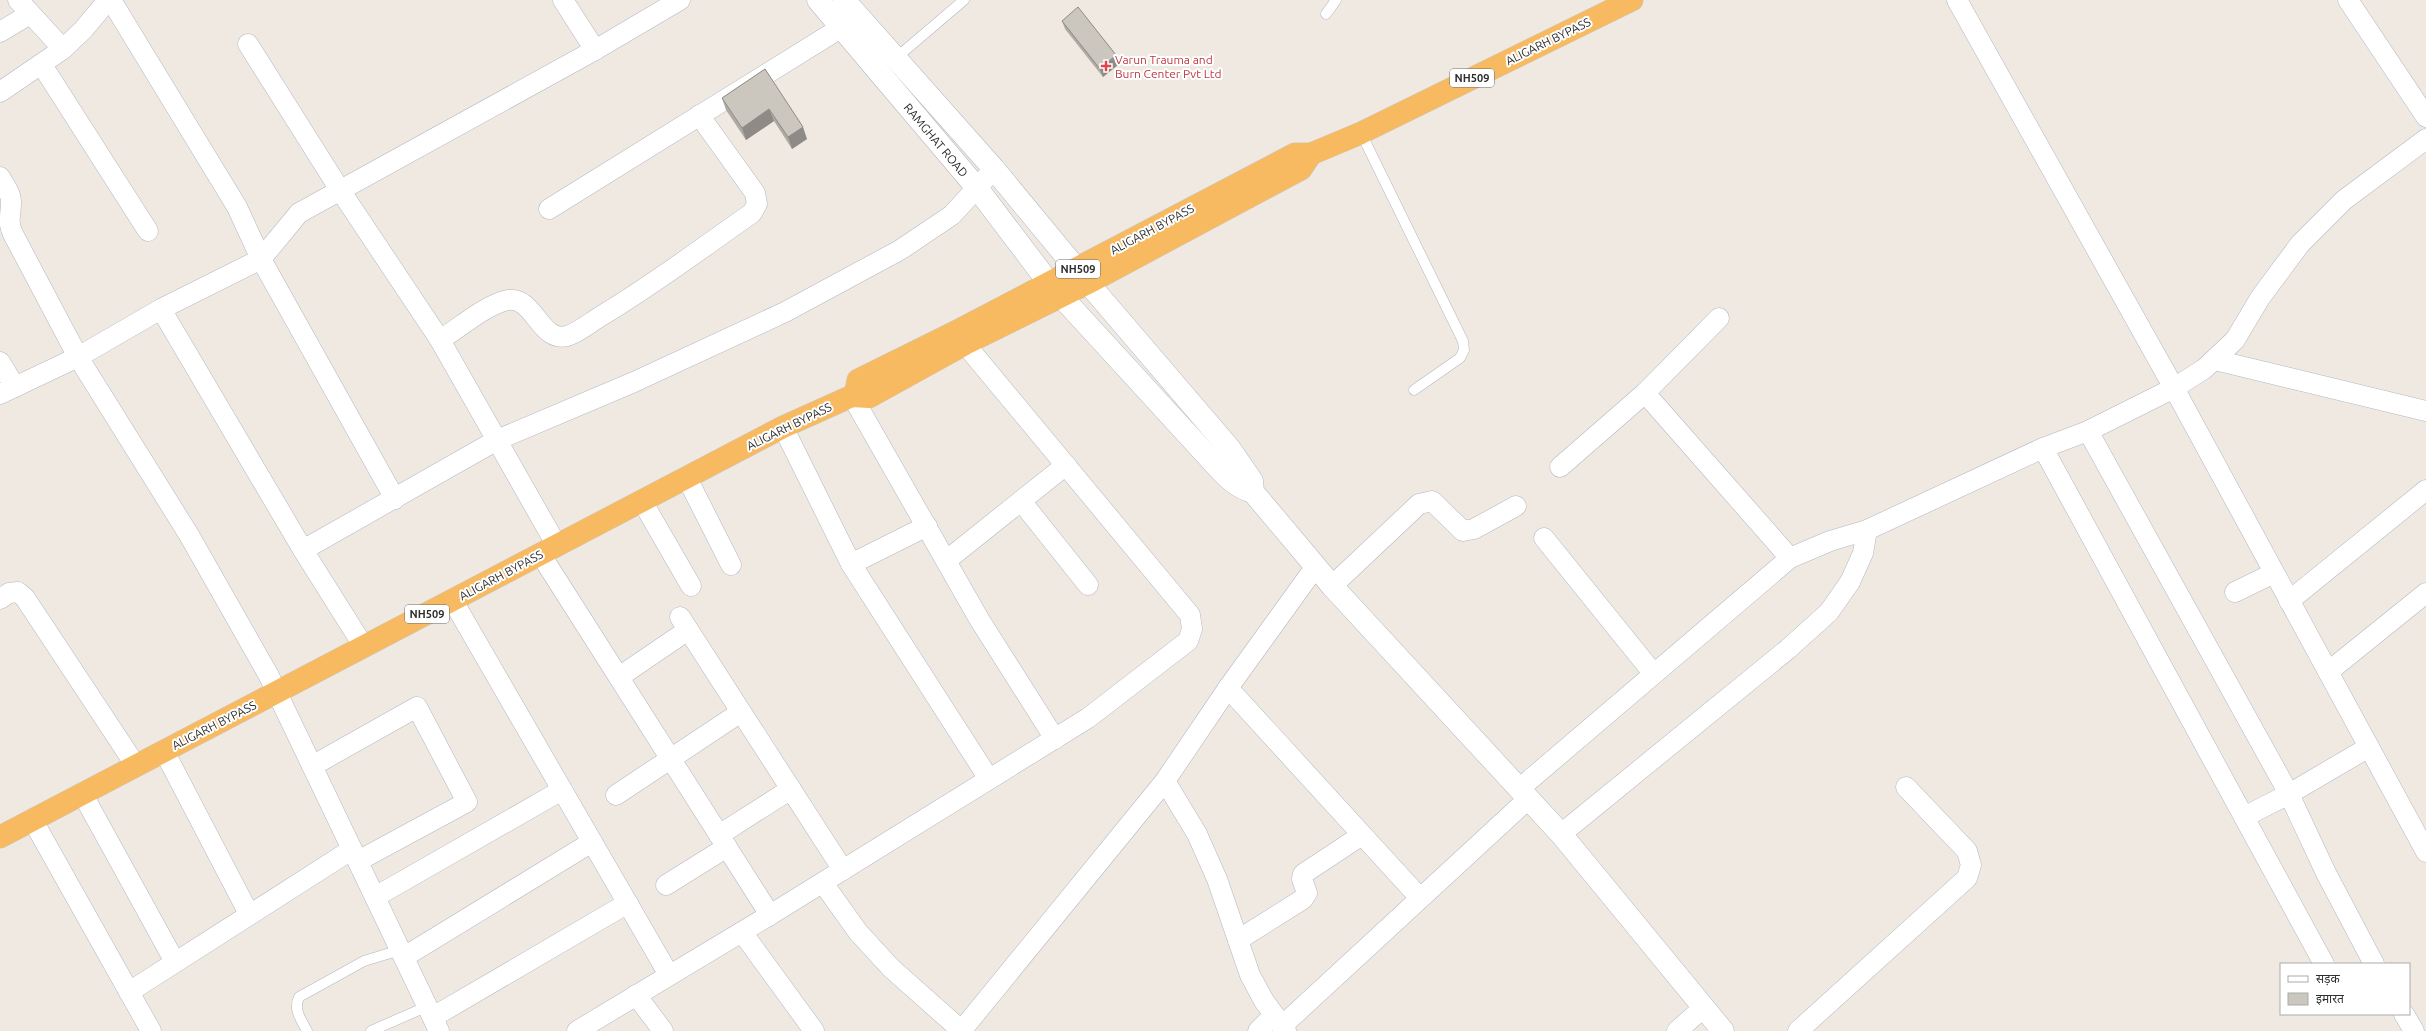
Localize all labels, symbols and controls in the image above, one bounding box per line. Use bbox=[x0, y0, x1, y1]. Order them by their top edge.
street label: ALIGARH BYPASS bbox=[1503, 15, 1593, 67]
place label: Varun Trauma and Burn Center Pvt Ltd bbox=[1115, 53, 1222, 80]
marker: Varun Trauma and Burn Center Pvt Ltd bbox=[1100, 60, 1112, 72]
road number: NH509 bbox=[1450, 69, 1494, 87]
street label: RAMGHAT ROAD bbox=[901, 101, 971, 179]
street label: ALIGARH BYPASS bbox=[1108, 201, 1196, 257]
road number: NH509 bbox=[1056, 260, 1100, 278]
street label: ALIGARH BYPASS bbox=[744, 400, 834, 452]
street label: ALIGARH BYPASS bbox=[457, 547, 545, 603]
road number: NH509 bbox=[405, 605, 449, 623]
street label: ALIGARH BYPASS bbox=[170, 698, 258, 752]
legend bbox=[2280, 963, 2410, 1015]
text: सड़क bbox=[2316, 972, 2341, 986]
text: इमारत bbox=[2316, 992, 2345, 1006]

